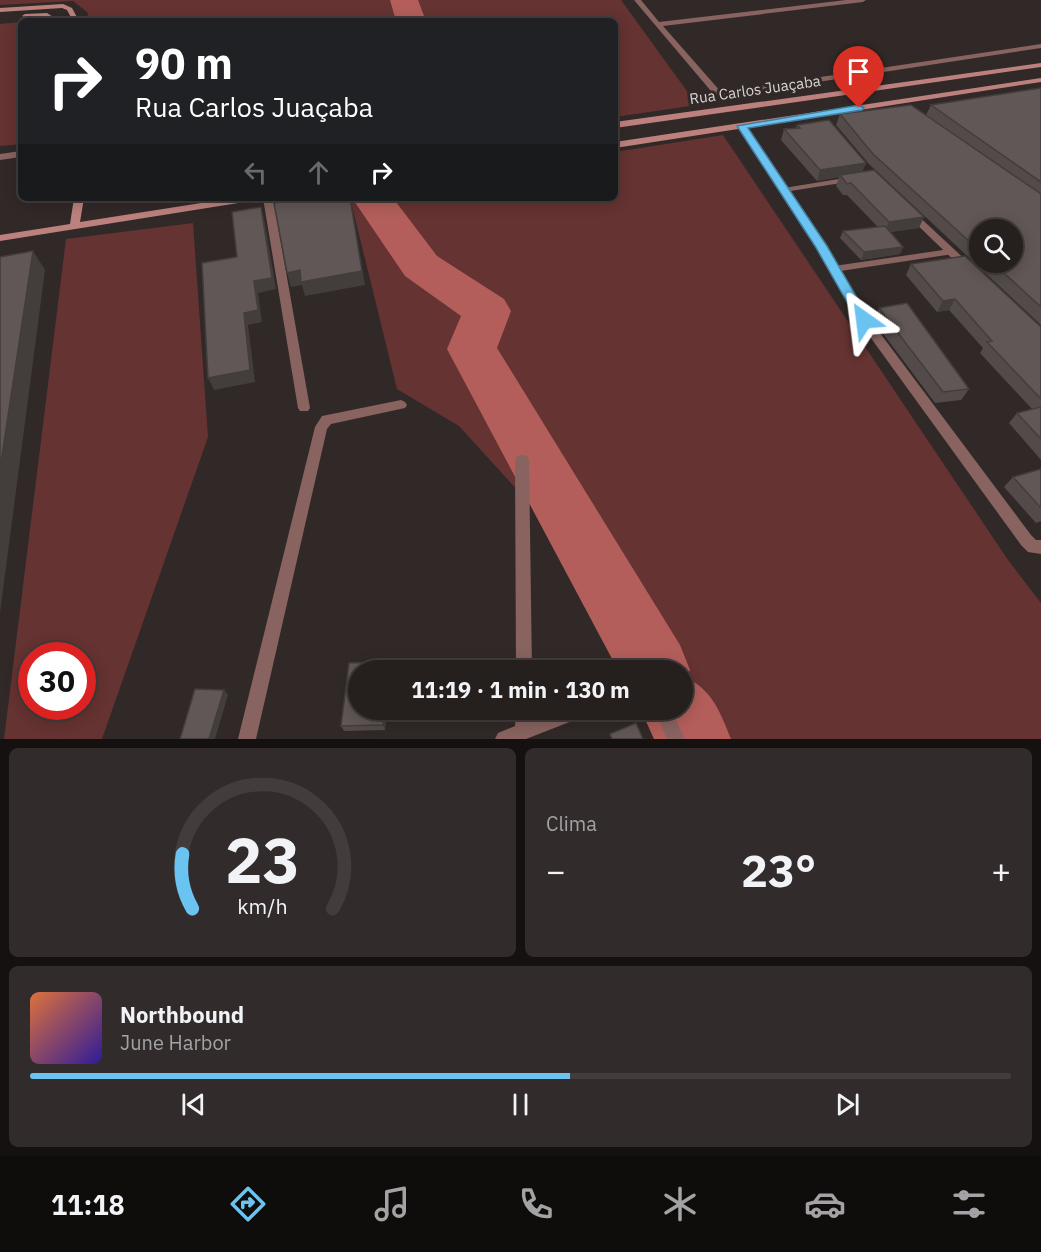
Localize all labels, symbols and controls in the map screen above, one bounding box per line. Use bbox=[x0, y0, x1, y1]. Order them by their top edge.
text: 90 m bbox=[135, 36, 233, 91]
icon: right bbox=[36, 42, 114, 120]
pin bbox=[833, 46, 884, 108]
icon: arrive bbox=[842, 55, 875, 88]
street label: Rua Carlos Juaçaba bbox=[688, 71, 822, 108]
text: Rua Carlos Juaçaba bbox=[135, 89, 373, 124]
icon: left bbox=[239, 156, 272, 189]
icon: ahead bbox=[302, 156, 335, 189]
icon: right bbox=[365, 156, 398, 189]
map controls bbox=[969, 219, 1023, 273]
button: search bbox=[969, 219, 1023, 273]
position arrow bbox=[832, 288, 896, 352]
speed limit sign: 30 bbox=[18, 642, 96, 720]
text: 11:19 · 1 min · 130 m bbox=[411, 675, 630, 704]
text: Clima bbox=[546, 810, 597, 837]
text: 23 bbox=[225, 819, 300, 900]
text: 23° bbox=[741, 841, 816, 899]
text: − bbox=[546, 849, 566, 892]
text: + bbox=[991, 849, 1011, 892]
text: km/h bbox=[237, 893, 288, 921]
text: Northbound bbox=[120, 1000, 244, 1029]
text: June Harbor bbox=[120, 1029, 231, 1056]
icon: previous bbox=[177, 1088, 210, 1121]
icon: pause bbox=[504, 1088, 537, 1121]
icon: next bbox=[831, 1088, 864, 1121]
icon: directions bbox=[227, 1183, 269, 1225]
icon: music bbox=[371, 1183, 413, 1225]
icon: phone bbox=[515, 1183, 557, 1225]
icon: climate bbox=[659, 1183, 701, 1225]
icon: car bbox=[804, 1183, 846, 1225]
icon: filters bbox=[948, 1183, 990, 1225]
text: 11:18 bbox=[51, 1187, 125, 1222]

